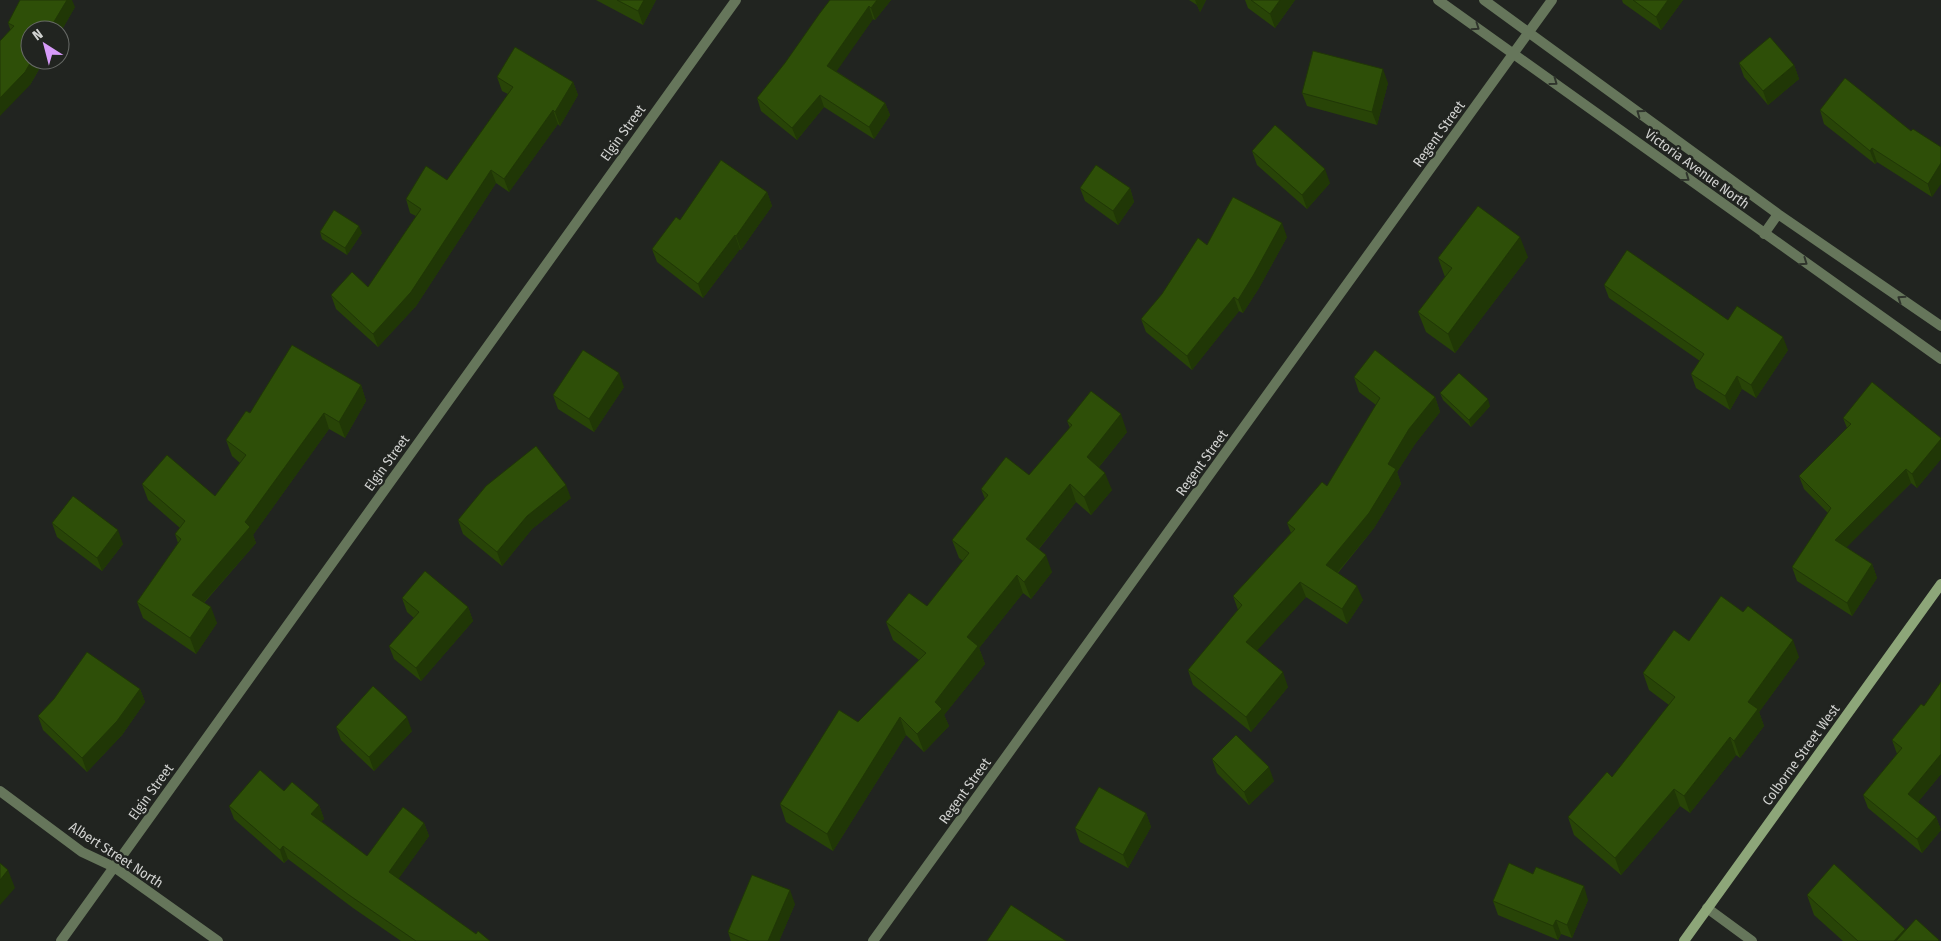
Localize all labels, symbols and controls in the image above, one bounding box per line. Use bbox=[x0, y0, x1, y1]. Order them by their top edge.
north arrow bbox=[20, 20, 70, 70]
one-way arrow bbox=[1471, 21, 1480, 30]
text: N bbox=[29, 26, 46, 44]
one-way arrow bbox=[1548, 76, 1558, 85]
street label: Regent Street bbox=[1409, 97, 1469, 170]
street label: Elgin Street bbox=[597, 101, 649, 164]
one-way arrow bbox=[1636, 110, 1646, 119]
street label: Victoria Avenue North bbox=[1641, 125, 1753, 213]
one-way arrow bbox=[1680, 172, 1689, 180]
one-way arrow bbox=[1798, 257, 1807, 265]
one-way arrow bbox=[1897, 296, 1907, 305]
street label: Regent Street bbox=[1172, 426, 1232, 499]
street label: Elgin Street bbox=[361, 431, 413, 494]
street label: Colborne Street West bbox=[1759, 701, 1844, 809]
street label: Regent Street bbox=[935, 754, 995, 827]
street label: Elgin Street bbox=[125, 760, 177, 823]
street label: Albert Street North bbox=[66, 818, 166, 892]

